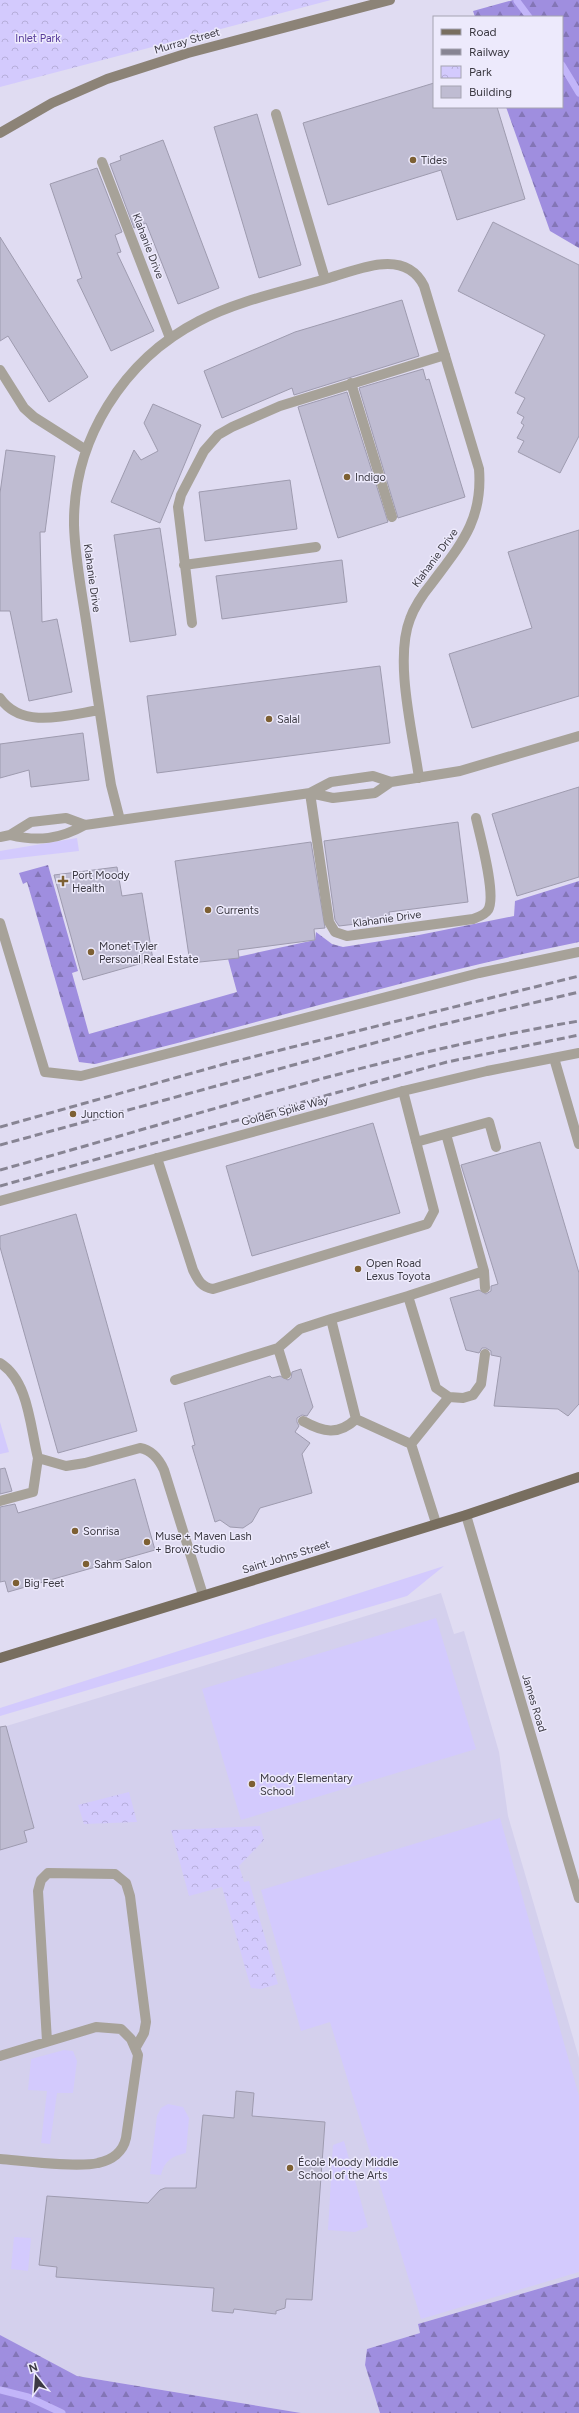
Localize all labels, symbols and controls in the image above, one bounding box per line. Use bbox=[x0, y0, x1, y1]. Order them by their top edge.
legend bbox=[433, 16, 563, 108]
street label: Murray Street bbox=[153, 25, 221, 57]
text: Road bbox=[469, 25, 497, 39]
park label: Inlet Park bbox=[15, 32, 61, 45]
text: Railway bbox=[469, 45, 510, 59]
text: Park bbox=[469, 65, 492, 79]
text: Building bbox=[469, 85, 512, 99]
place label: Tides bbox=[421, 154, 447, 167]
marker: Tides bbox=[408, 155, 418, 165]
street label: Klahanie Drive bbox=[130, 211, 166, 281]
place label: Indigo bbox=[355, 471, 386, 484]
marker: Indigo bbox=[342, 472, 352, 482]
street label: Klahanie Drive bbox=[409, 526, 461, 590]
street label: Klahanie Drive bbox=[81, 543, 103, 613]
place label: Salal bbox=[277, 713, 300, 726]
marker: Salal bbox=[264, 714, 274, 724]
place label: Port Moody Health bbox=[72, 869, 130, 895]
marker: Port Moody Health bbox=[57, 875, 69, 887]
place label: Currents bbox=[216, 904, 259, 917]
marker: Currents bbox=[203, 905, 213, 915]
street label: Klahanie Drive bbox=[352, 908, 422, 930]
place label: Monet Tyler Personal Real Estate bbox=[99, 940, 199, 966]
marker: Monet Tyler Personal Real Estate bbox=[86, 947, 96, 957]
street label: Golden Spike Way bbox=[240, 1093, 330, 1129]
place label: Junction bbox=[81, 1108, 124, 1121]
marker: Junction bbox=[68, 1109, 78, 1119]
place label: Open Road Lexus Toyota bbox=[366, 1257, 430, 1283]
marker: Open Road Lexus Toyota bbox=[353, 1264, 363, 1274]
place label: Sonrisa bbox=[83, 1525, 119, 1538]
marker: Sonrisa bbox=[70, 1526, 80, 1536]
place label: Muse + Maven Lash + Brow Studio bbox=[155, 1530, 252, 1556]
marker: Muse + Maven Lash + Brow Studio bbox=[142, 1537, 152, 1547]
street label: Saint Johns Street bbox=[241, 1537, 331, 1577]
place label: Sahm Salon bbox=[94, 1558, 152, 1571]
marker: Sahm Salon bbox=[81, 1559, 91, 1569]
place label: Big Feet bbox=[24, 1577, 65, 1590]
marker: Big Feet bbox=[11, 1578, 21, 1588]
street label: James Road bbox=[519, 1673, 549, 1733]
place label: Moody Elementary School bbox=[260, 1772, 353, 1798]
marker: Moody Elementary School bbox=[247, 1779, 257, 1789]
place label: École Moody Middle School of the Arts bbox=[298, 2156, 398, 2182]
marker: École Moody Middle School of the Arts bbox=[285, 2163, 295, 2173]
north arrow bbox=[16, 2357, 56, 2397]
text: N bbox=[27, 2360, 39, 2375]

